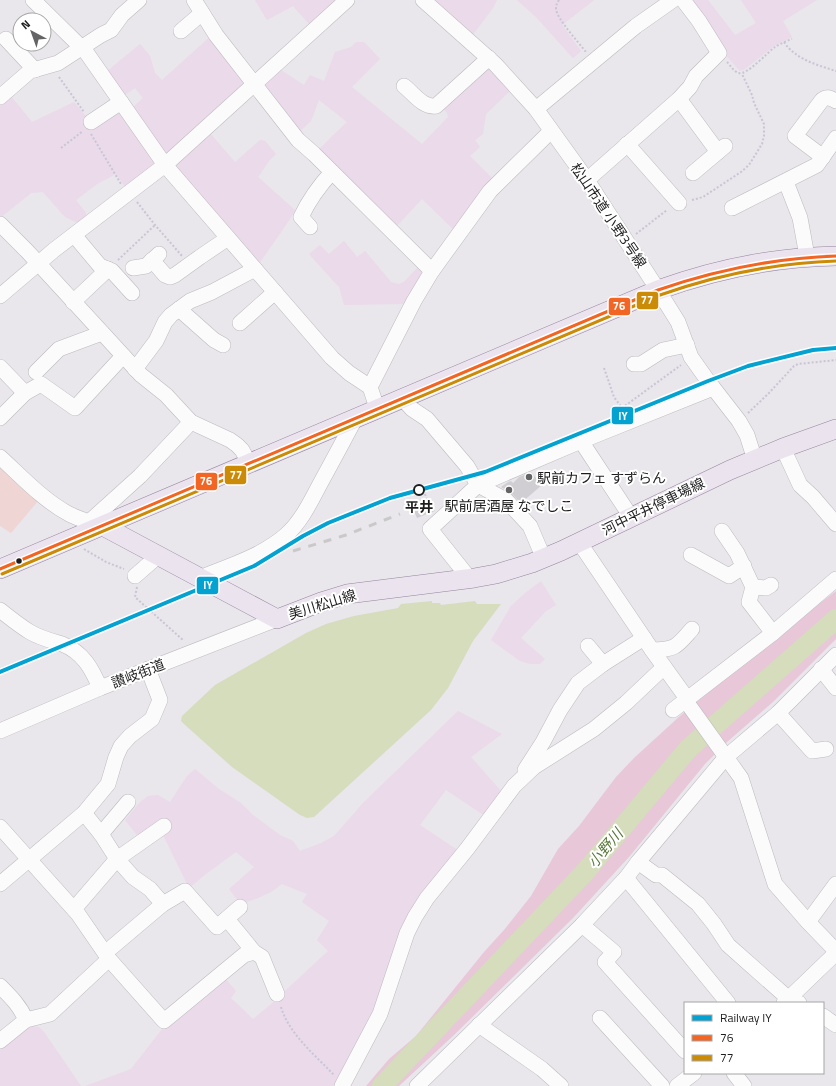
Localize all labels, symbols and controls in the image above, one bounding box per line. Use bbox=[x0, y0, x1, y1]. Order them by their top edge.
north arrow bbox=[12, 12, 52, 52]
text: N bbox=[17, 16, 34, 33]
street label: 松山市道 小野3号線 bbox=[566, 158, 652, 272]
line badge: 77 bbox=[636, 291, 659, 310]
text: 77 bbox=[641, 292, 653, 308]
line badge: 76 bbox=[608, 297, 631, 316]
text: 76 bbox=[613, 298, 625, 314]
line badge: IY bbox=[611, 406, 634, 425]
text: IY bbox=[618, 408, 629, 424]
line badge: 77 bbox=[224, 465, 247, 485]
text: 77 bbox=[230, 467, 242, 483]
place label: 駅前カフェ すずらん bbox=[537, 467, 666, 488]
line badge: 76 bbox=[195, 472, 218, 491]
marker: 駅前カフェ すずらん bbox=[524, 472, 534, 482]
street label: 河中平井停車場線 bbox=[598, 472, 708, 540]
text: 76 bbox=[200, 473, 212, 489]
marker: 平井 bbox=[413, 484, 425, 496]
marker: 駅前居酒屋 なでしこ bbox=[504, 485, 514, 495]
place label: 駅前居酒屋 なでしこ bbox=[444, 495, 574, 516]
place label: 平井 bbox=[405, 496, 433, 517]
unlabelled marker bbox=[14, 556, 24, 566]
line badge: IY bbox=[196, 576, 219, 595]
text: IY bbox=[203, 577, 214, 593]
street label: 美川松山線 bbox=[285, 584, 359, 624]
street label: 讃岐街道 bbox=[108, 653, 168, 693]
water label: 小野川 bbox=[582, 822, 630, 873]
legend bbox=[684, 1002, 824, 1074]
text: Railway IY bbox=[720, 1008, 772, 1027]
text: 76 bbox=[720, 1028, 734, 1047]
text: 77 bbox=[720, 1048, 733, 1067]

